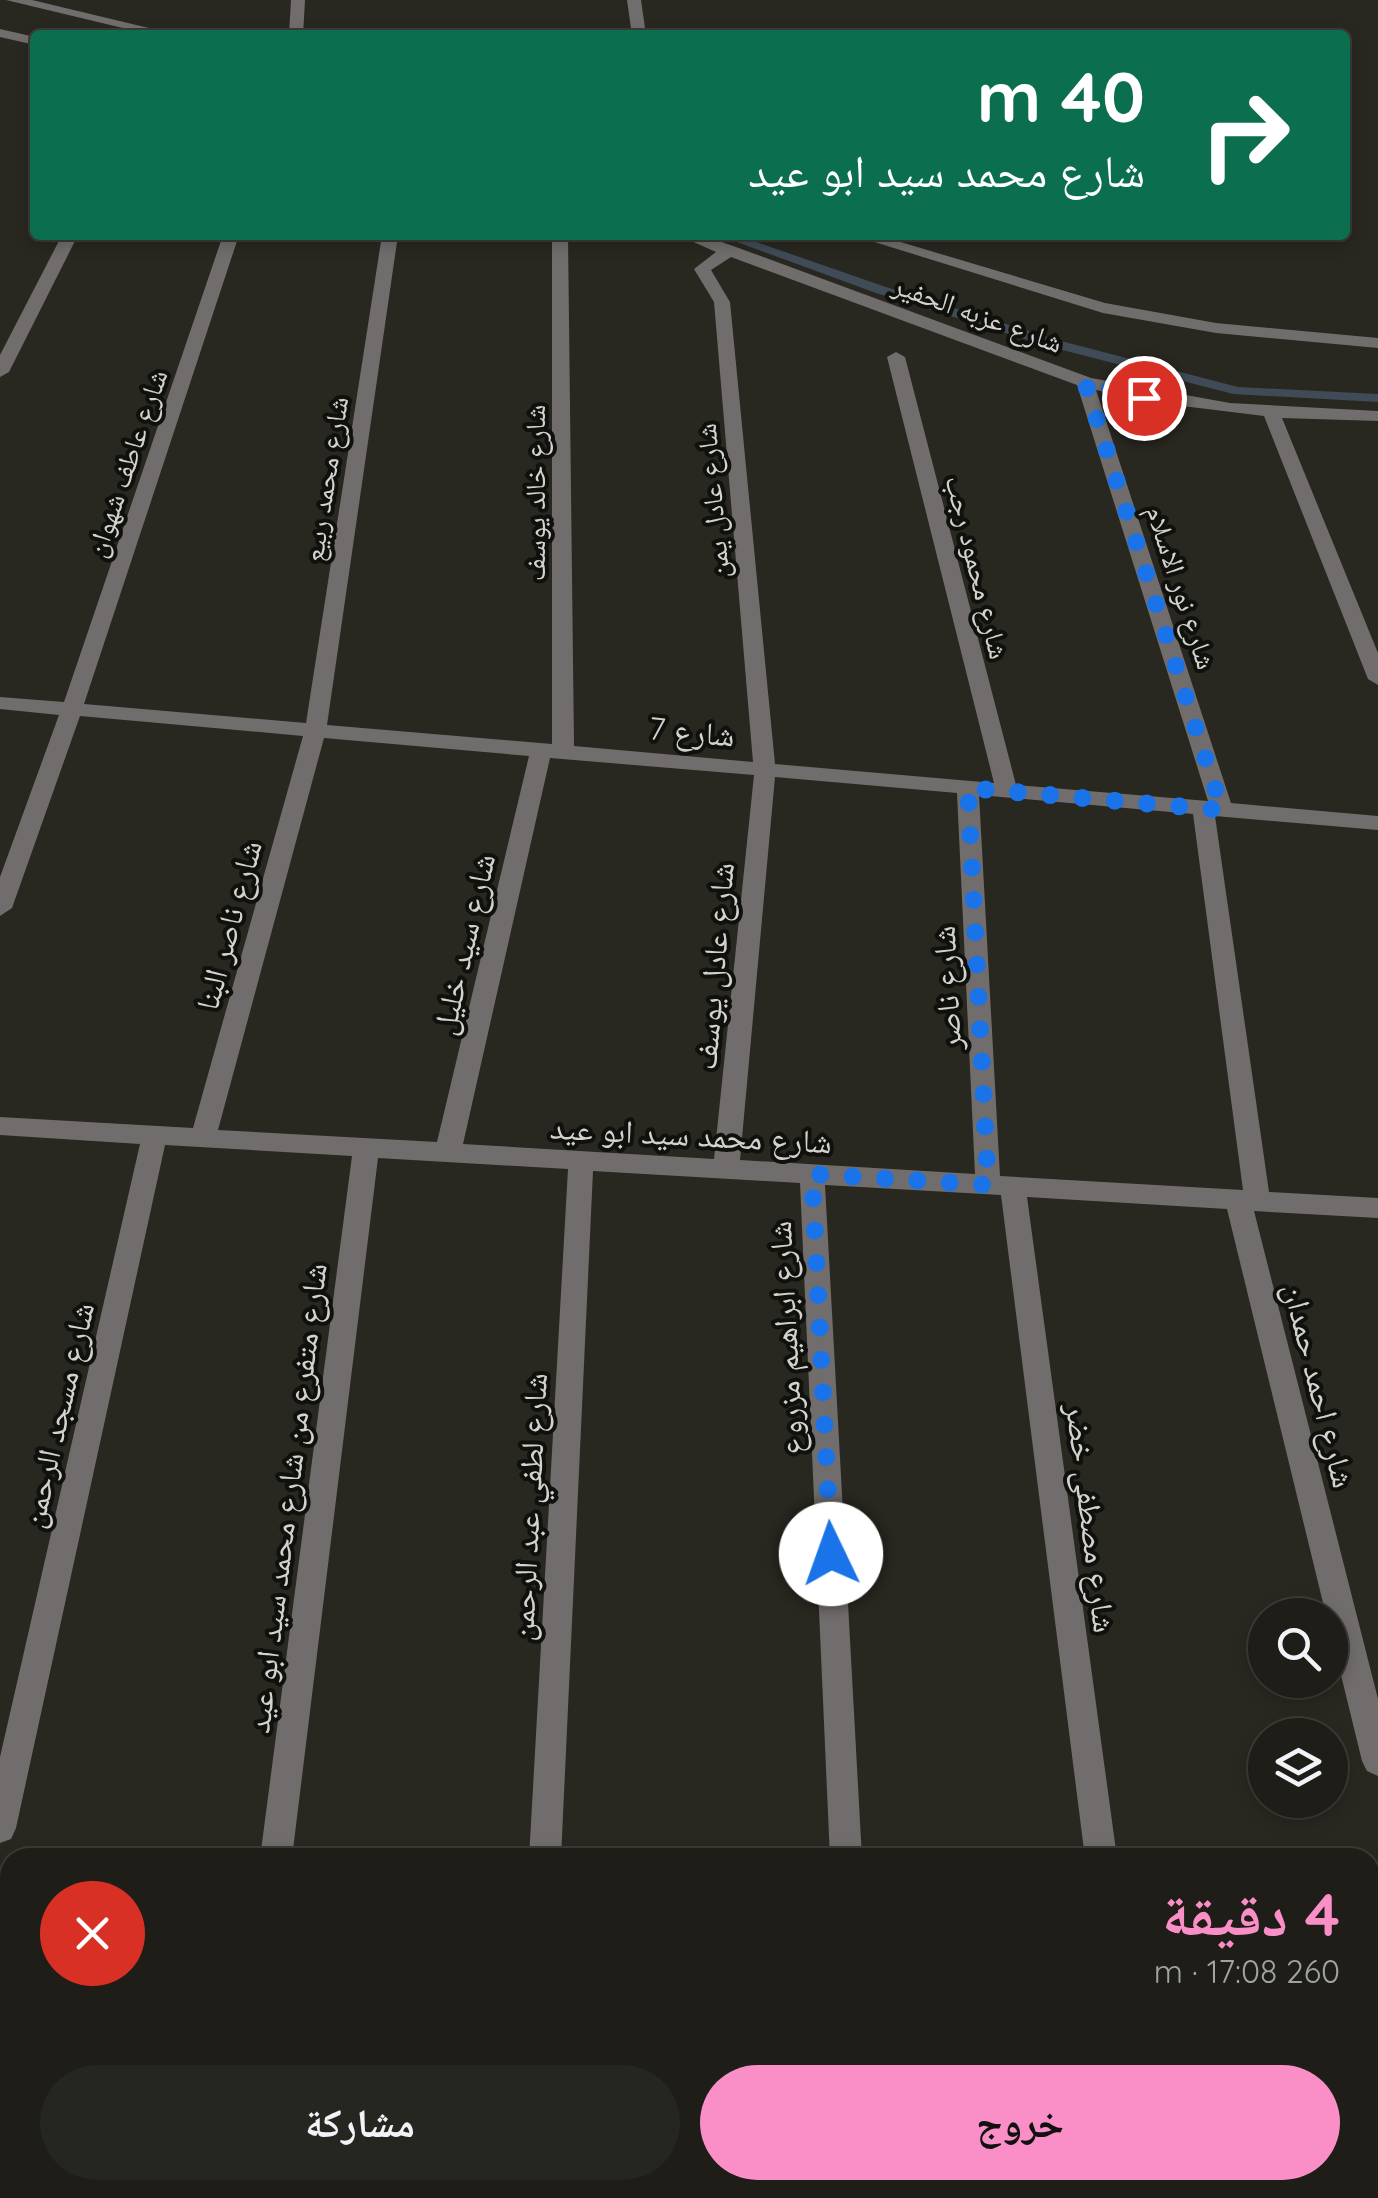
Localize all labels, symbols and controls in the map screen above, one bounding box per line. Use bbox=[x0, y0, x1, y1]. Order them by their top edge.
text: 40 m bbox=[977, 52, 1145, 140]
icon: right bbox=[1180, 70, 1310, 200]
text: شارع محمد سيد ابو عيد bbox=[748, 142, 1145, 198]
street label: شارع عزبه الحفير bbox=[887, 266, 1068, 361]
pin bbox=[1102, 356, 1187, 441]
street label: شارع عاطف شهوان bbox=[77, 364, 175, 562]
icon: arrive bbox=[1117, 371, 1172, 426]
street label: شارع محمد ربيع bbox=[295, 394, 356, 564]
street label: شارع خالد يوسف bbox=[517, 405, 553, 581]
street label: شارع عادل يمن bbox=[688, 422, 737, 580]
street label: شارع محمود رجب bbox=[937, 472, 1018, 663]
street label: شارع نور الاسلام bbox=[1137, 501, 1225, 674]
street label: شارع 7 bbox=[647, 707, 737, 756]
street label: شارع ناصر البنا bbox=[186, 836, 271, 1015]
street label: شارع سيد خليل bbox=[423, 850, 504, 1039]
street label: شارع عادل يوسف bbox=[684, 861, 743, 1071]
street label: شارع ناصر bbox=[923, 925, 970, 1052]
street label: شارع محمد سيد ابو عيد bbox=[549, 1107, 833, 1162]
street label: شارع ابراهيم مزروع bbox=[759, 1220, 813, 1456]
street label: شارع متفرع من شارع محمد سيد ابو عيد bbox=[237, 1261, 336, 1735]
street label: شارع احمد حمدان bbox=[1274, 1278, 1365, 1492]
street label: شارع مسجد الرحمن bbox=[12, 1298, 103, 1532]
street label: شارع لطفي عبد الرحمن bbox=[501, 1372, 561, 1642]
street label: شارع مصطفى خضر bbox=[1057, 1400, 1126, 1635]
position arrow bbox=[779, 1502, 883, 1606]
map controls bbox=[1248, 1598, 1348, 1818]
button: search bbox=[1248, 1598, 1348, 1698]
button: layers bbox=[1248, 1718, 1348, 1818]
text: 4 دقيقة bbox=[1162, 1876, 1340, 1951]
button: close bbox=[40, 1881, 145, 1986]
text: 260 m · 17:08 bbox=[1154, 1951, 1340, 1991]
button: مشاركة bbox=[40, 2065, 680, 2180]
button: خروج bbox=[700, 2065, 1340, 2180]

